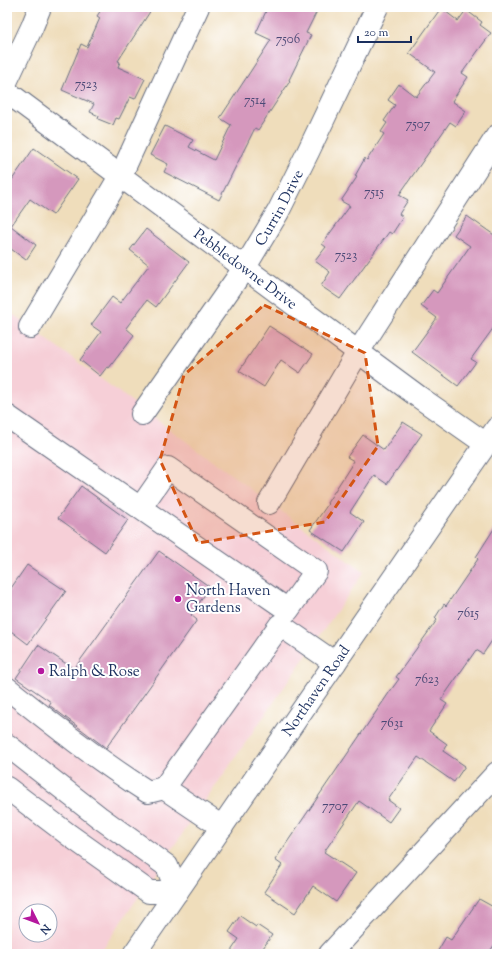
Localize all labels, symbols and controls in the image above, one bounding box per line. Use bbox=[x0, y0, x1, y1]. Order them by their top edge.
scale bar bbox=[358, 18, 411, 44]
text: 20 m bbox=[364, 24, 389, 42]
house number: 7506 bbox=[276, 31, 300, 49]
house number: 7523 bbox=[75, 76, 97, 94]
house number: 7514 bbox=[244, 92, 266, 110]
house number: 7507 bbox=[406, 116, 431, 134]
street label: Currin Drive bbox=[251, 166, 310, 251]
house number: 7515 bbox=[364, 184, 384, 202]
street label: Pebbledowne Drive bbox=[189, 224, 301, 315]
house number: 7523 bbox=[335, 247, 357, 265]
place label: North Haven Gardens bbox=[186, 581, 271, 619]
marker: North Haven Gardens bbox=[173, 594, 183, 604]
house number: 7615 bbox=[457, 605, 479, 623]
street label: Northaven Road bbox=[278, 641, 356, 741]
place label: Ralph & Rose bbox=[49, 662, 140, 683]
marker: Ralph & Rose bbox=[36, 666, 46, 676]
house number: 7623 bbox=[415, 671, 439, 689]
house number: 7631 bbox=[381, 715, 404, 733]
house number: 7707 bbox=[322, 798, 349, 816]
north arrow bbox=[18, 903, 58, 943]
text: N bbox=[36, 920, 54, 938]

